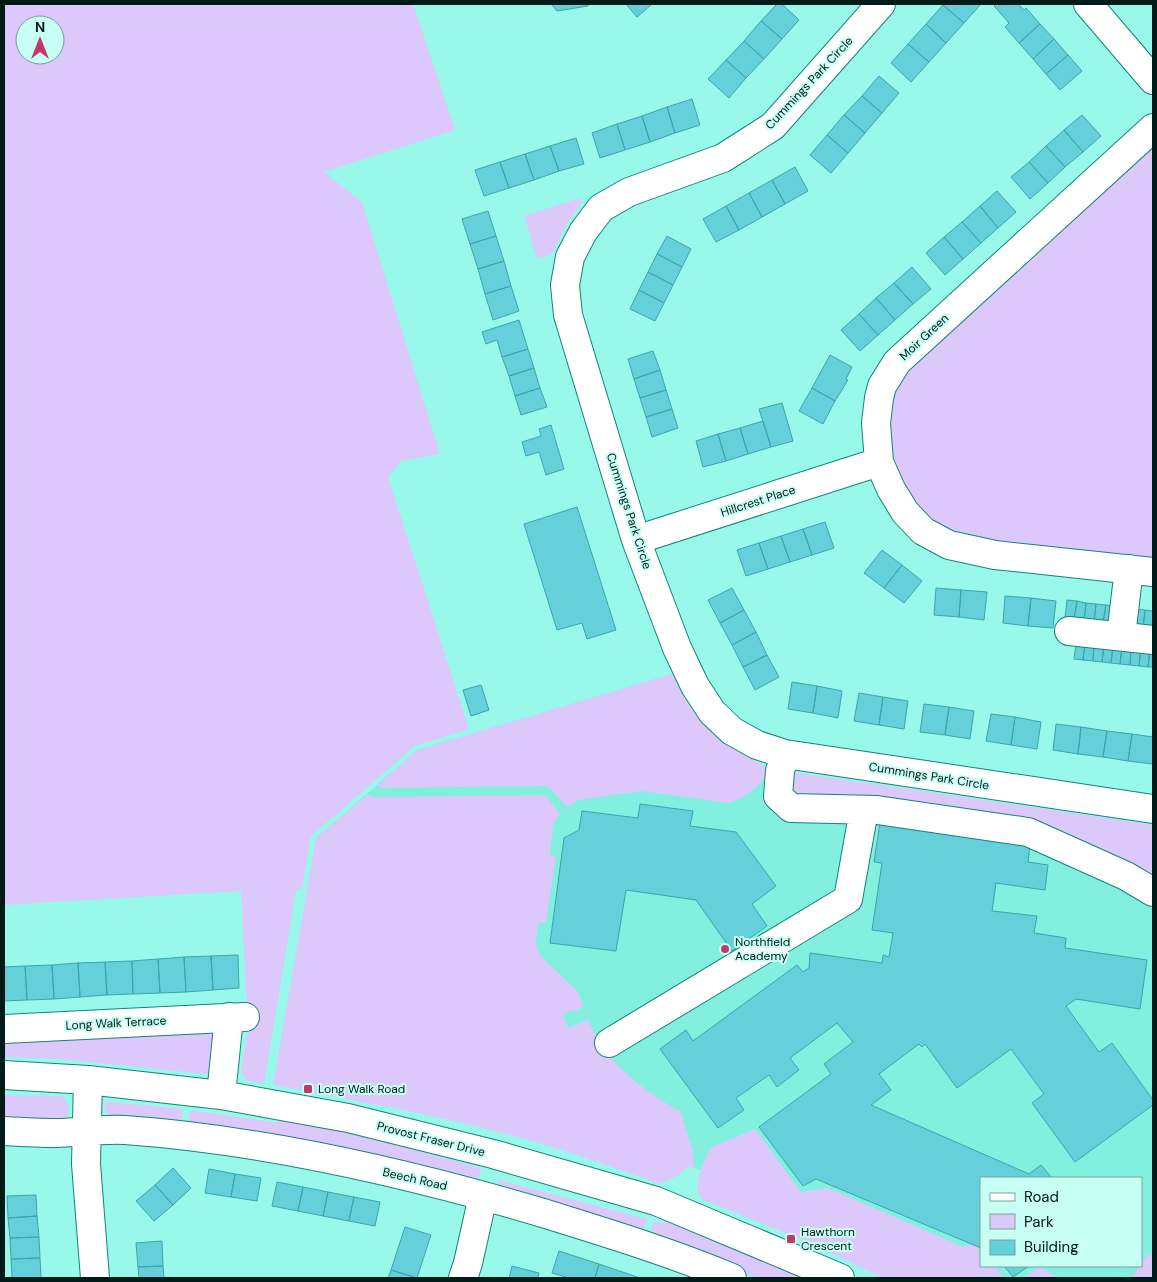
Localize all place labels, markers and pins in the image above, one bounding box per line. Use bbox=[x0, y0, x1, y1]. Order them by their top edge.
place label: Northfield Academy bbox=[735, 934, 790, 964]
marker: Northfield Academy bbox=[719, 943, 731, 955]
place label: Long Walk Road bbox=[318, 1081, 405, 1097]
marker: Long Walk Road bbox=[302, 1083, 314, 1095]
place label: Hawthorn Crescent bbox=[801, 1224, 855, 1254]
marker: Hawthorn Crescent bbox=[785, 1233, 797, 1245]

